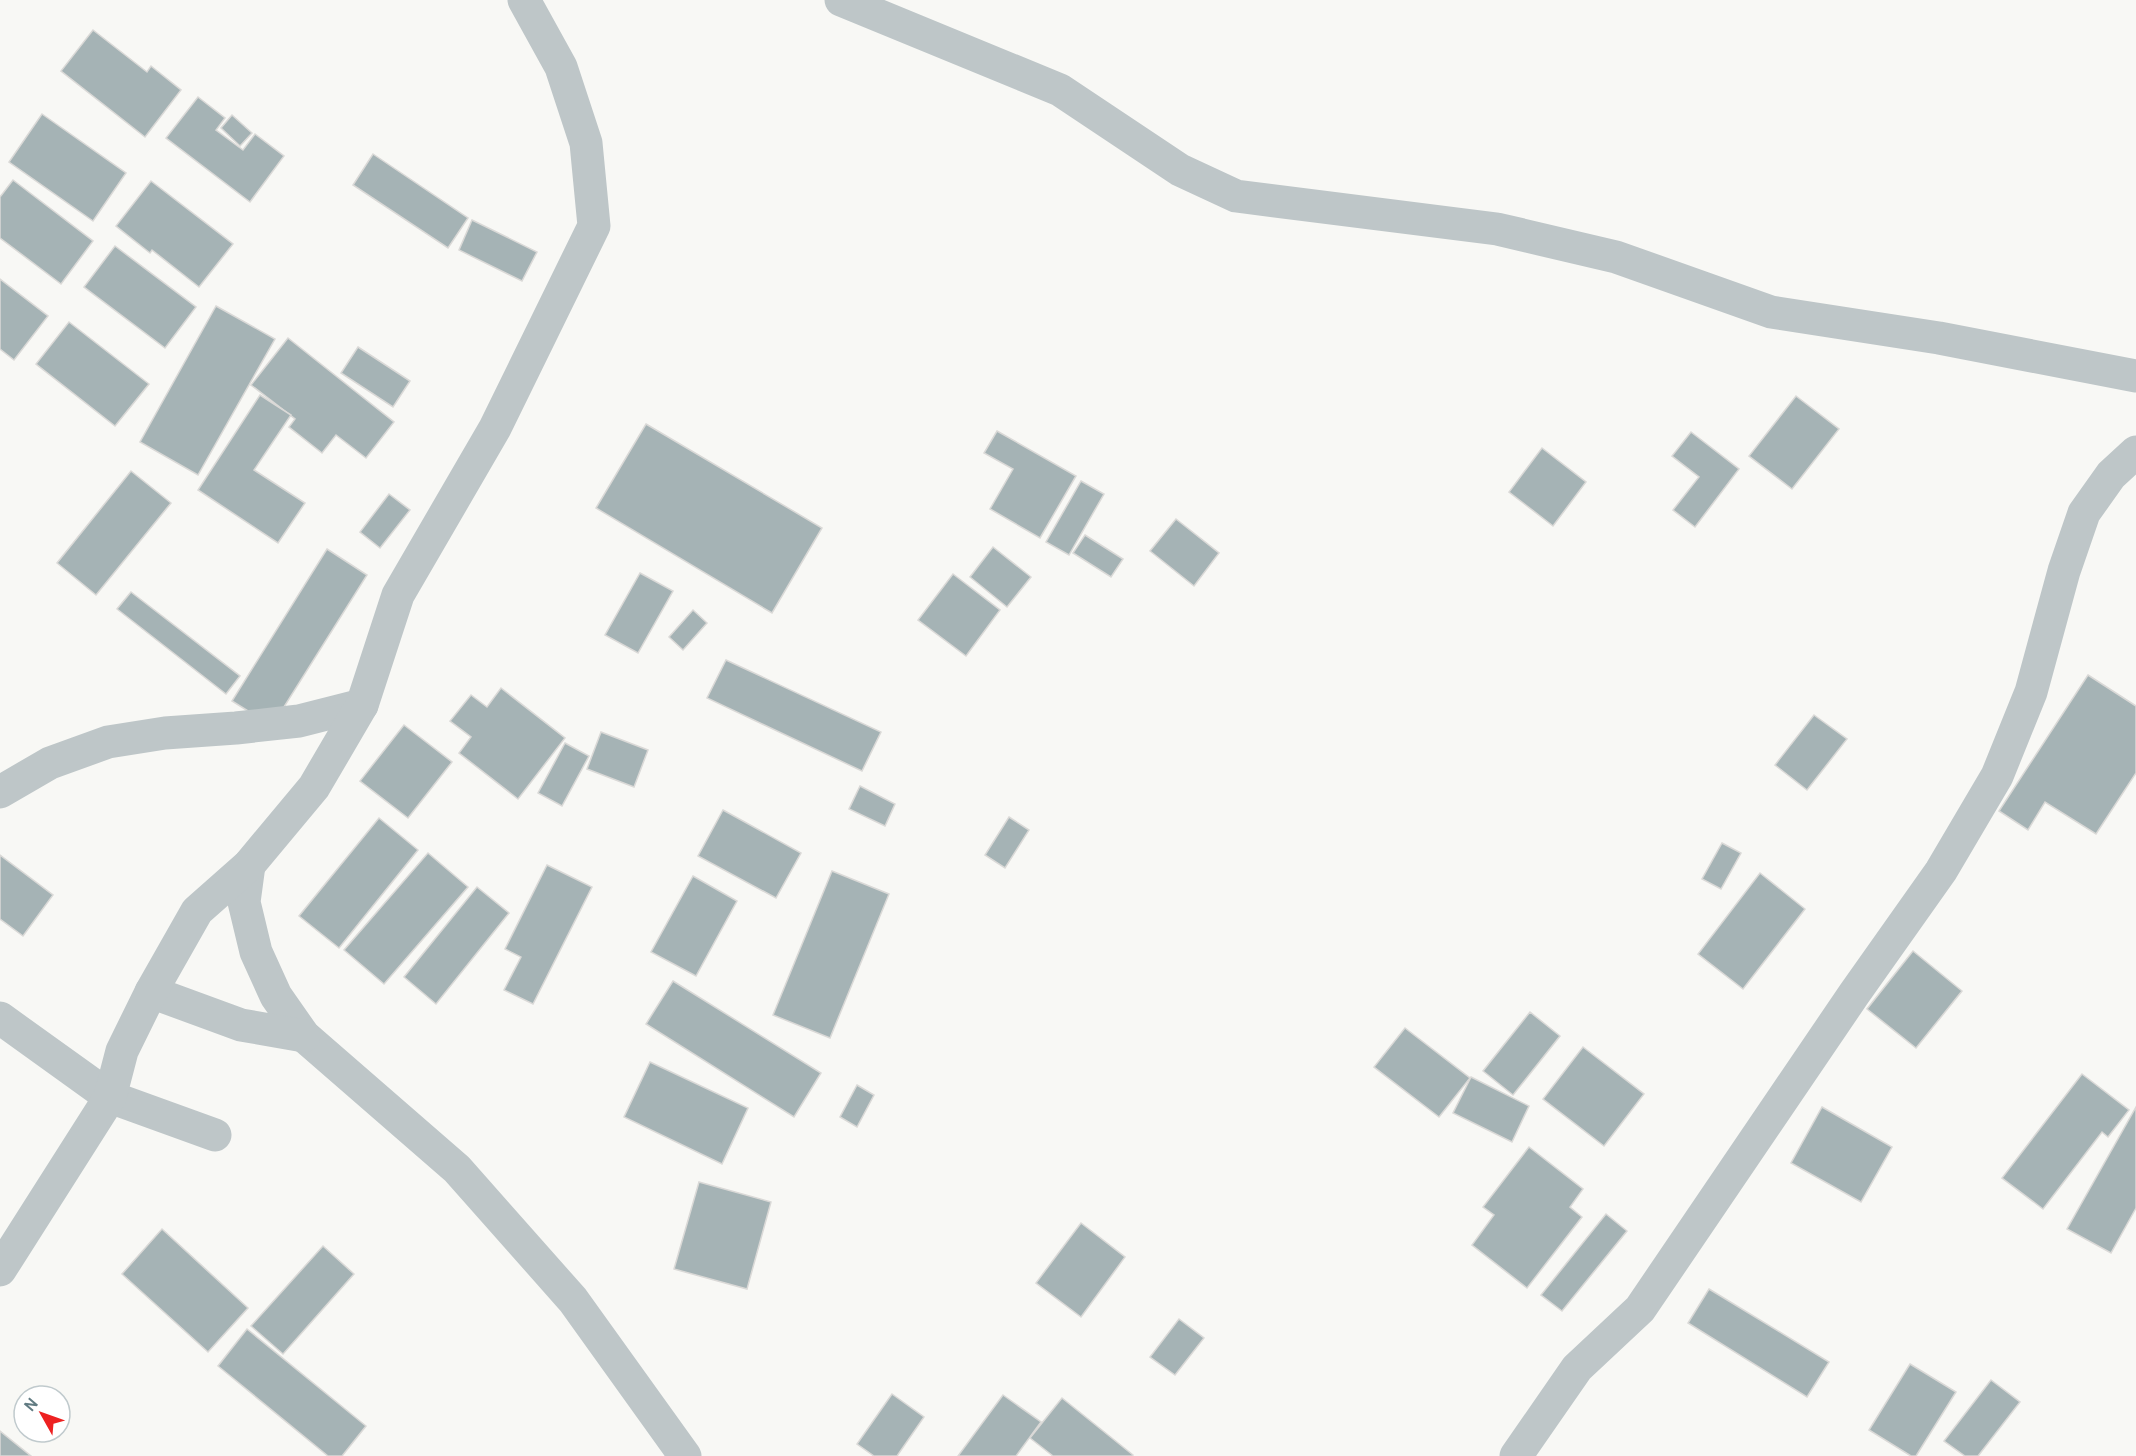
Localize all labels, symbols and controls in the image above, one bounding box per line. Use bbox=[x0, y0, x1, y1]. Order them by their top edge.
north arrow bbox=[12, 1384, 72, 1444]
text: N bbox=[21, 1395, 43, 1416]

